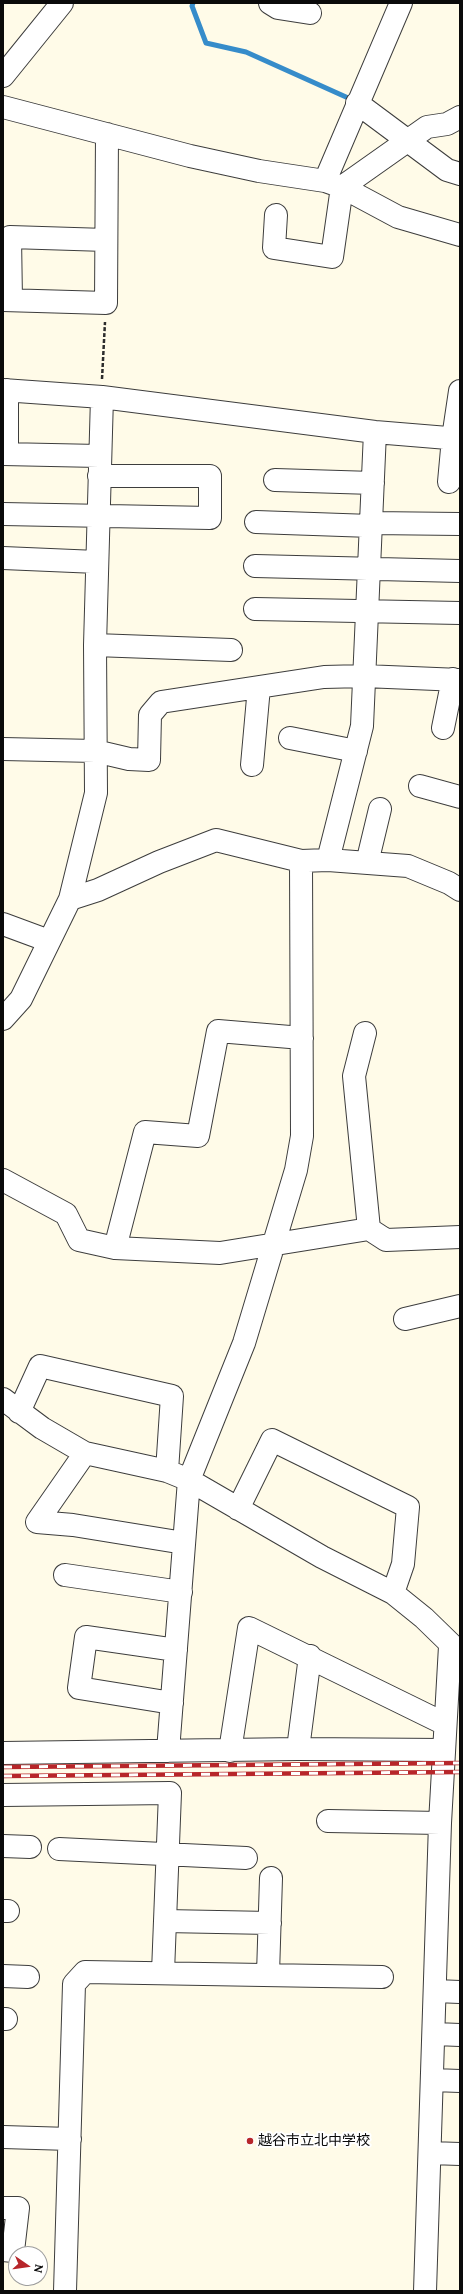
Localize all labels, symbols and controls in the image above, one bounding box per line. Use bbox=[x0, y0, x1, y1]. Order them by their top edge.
place label: 越谷市立北中学校 bbox=[258, 2133, 370, 2149]
marker: 越谷市立北中学校 bbox=[245, 2136, 255, 2146]
north arrow bbox=[8, 2246, 48, 2286]
text: N bbox=[31, 2263, 46, 2274]

